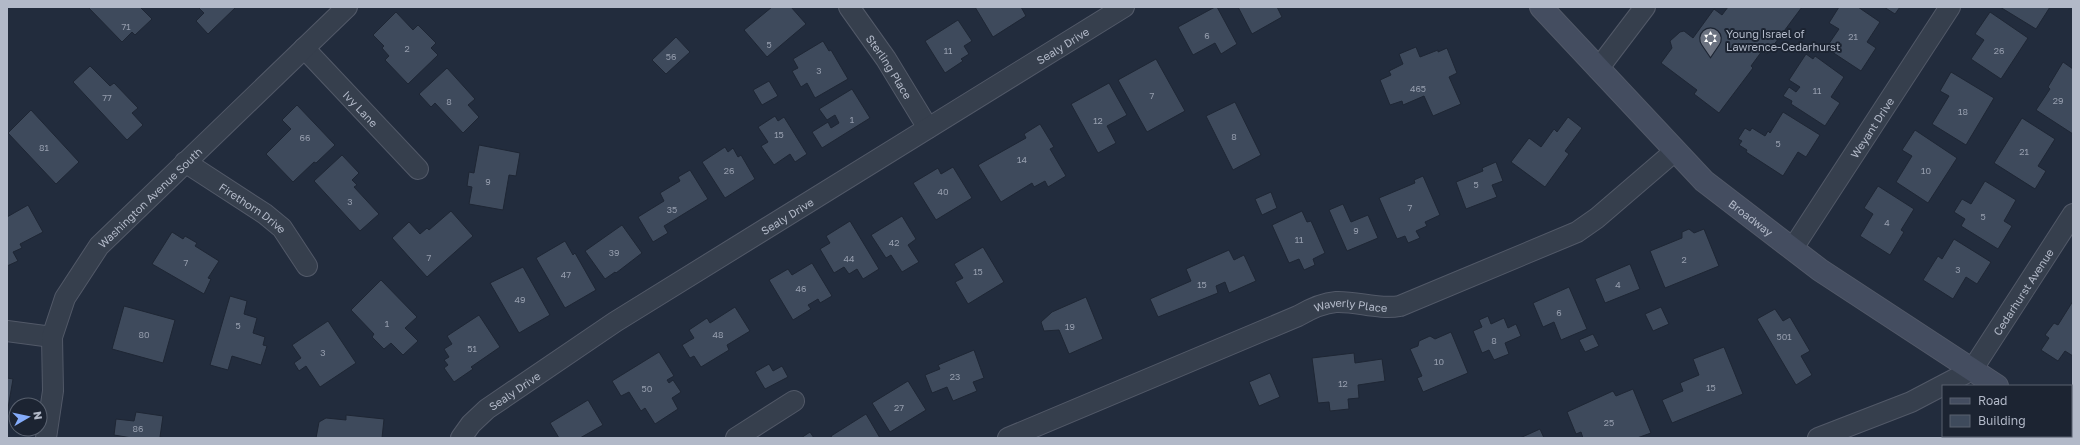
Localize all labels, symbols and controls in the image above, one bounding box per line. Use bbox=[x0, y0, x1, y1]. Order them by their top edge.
house number: 71 bbox=[121, 21, 131, 32]
street label: Sealy Drive bbox=[1034, 24, 1091, 66]
synagogue icon: Young Israel of Lawrence-Cedarhurst bbox=[1697, 26, 1723, 59]
place label: Young Israel of Lawrence-Cedarhurst bbox=[1726, 27, 1840, 53]
house number: 6 bbox=[1204, 30, 1210, 41]
house number: 21 bbox=[1848, 31, 1858, 42]
street label: Sterling Place bbox=[864, 32, 915, 101]
house number: 5 bbox=[766, 39, 772, 50]
house number: 2 bbox=[404, 43, 410, 54]
house number: 11 bbox=[944, 45, 953, 56]
house number: 26 bbox=[1994, 45, 2004, 56]
house number: 56 bbox=[666, 51, 676, 62]
house number: 3 bbox=[816, 65, 822, 76]
house number: 465 bbox=[1410, 83, 1426, 94]
house number: 11 bbox=[1813, 85, 1822, 96]
street label: Ivy Lane bbox=[341, 88, 381, 129]
house number: 7 bbox=[1150, 90, 1155, 101]
house number: 77 bbox=[102, 92, 112, 103]
street label: Weyant Drive bbox=[1847, 95, 1896, 160]
house number: 29 bbox=[2053, 95, 2063, 106]
house number: 8 bbox=[446, 96, 452, 107]
house number: 18 bbox=[1958, 106, 1968, 117]
house number: 1 bbox=[850, 114, 855, 125]
house number: 12 bbox=[1093, 115, 1103, 126]
house number: 15 bbox=[774, 129, 784, 140]
house number: 8 bbox=[1231, 131, 1237, 142]
house number: 66 bbox=[300, 132, 310, 143]
house number: 5 bbox=[1775, 138, 1781, 149]
house number: 81 bbox=[39, 142, 50, 153]
street label: Washington Avenue South bbox=[95, 144, 204, 250]
house number: 21 bbox=[2019, 146, 2029, 157]
house number: 14 bbox=[1017, 154, 1027, 165]
house number: 26 bbox=[724, 165, 734, 176]
house number: 10 bbox=[1921, 165, 1931, 176]
house number: 9 bbox=[485, 176, 491, 187]
house number: 5 bbox=[1473, 179, 1479, 190]
street label: Firethorn Drive bbox=[217, 180, 290, 235]
house number: 40 bbox=[937, 186, 949, 197]
street label: Sealy Drive bbox=[758, 195, 815, 237]
house number: 3 bbox=[347, 196, 353, 207]
street label: Broadway bbox=[1727, 196, 1776, 238]
house number: 7 bbox=[1408, 202, 1413, 213]
house number: 35 bbox=[667, 204, 677, 215]
house number: 5 bbox=[1980, 211, 1986, 222]
house number: 4 bbox=[1884, 217, 1890, 228]
house number: 9 bbox=[1353, 225, 1359, 236]
house number: 11 bbox=[1295, 234, 1304, 245]
house number: 42 bbox=[889, 237, 899, 248]
street label: Cedarhurst Avenue bbox=[1990, 246, 2056, 337]
house number: 39 bbox=[609, 247, 619, 258]
house number: 7 bbox=[427, 252, 432, 263]
house number: 44 bbox=[844, 253, 855, 264]
house number: 2 bbox=[1681, 254, 1687, 265]
house number: 7 bbox=[184, 257, 189, 268]
house number: 3 bbox=[1955, 264, 1961, 275]
house number: 15 bbox=[973, 266, 983, 277]
house number: 47 bbox=[561, 269, 571, 280]
house number: 15 bbox=[1197, 279, 1207, 290]
house number: 4 bbox=[1615, 279, 1621, 290]
house number: 46 bbox=[796, 283, 806, 294]
house number: 49 bbox=[515, 294, 525, 305]
street label: Waverly Place bbox=[1312, 295, 1388, 314]
house number: 6 bbox=[1556, 307, 1562, 318]
house number: 1 bbox=[385, 318, 390, 329]
house number: 5 bbox=[235, 320, 241, 331]
house number: 19 bbox=[1065, 321, 1075, 332]
house number: 80 bbox=[138, 329, 150, 340]
house number: 48 bbox=[713, 329, 723, 340]
house number: 501 bbox=[1776, 331, 1792, 342]
house number: 8 bbox=[1491, 335, 1497, 346]
house number: 51 bbox=[467, 343, 477, 354]
house number: 3 bbox=[320, 347, 326, 358]
house number: 10 bbox=[1434, 356, 1444, 367]
street label: Sealy Drive bbox=[486, 369, 542, 413]
house number: 23 bbox=[950, 371, 960, 382]
house number: 12 bbox=[1338, 378, 1348, 389]
house number: 15 bbox=[1706, 382, 1716, 393]
house number: 50 bbox=[642, 383, 653, 394]
legend bbox=[1942, 385, 2072, 437]
text: Road bbox=[1978, 393, 2007, 408]
north arrow bbox=[8, 397, 48, 437]
house number: 27 bbox=[894, 402, 904, 413]
text: N bbox=[31, 410, 45, 421]
text: Building bbox=[1978, 413, 2026, 428]
house number: 25 bbox=[1604, 417, 1614, 428]
house number: 86 bbox=[133, 423, 143, 434]

